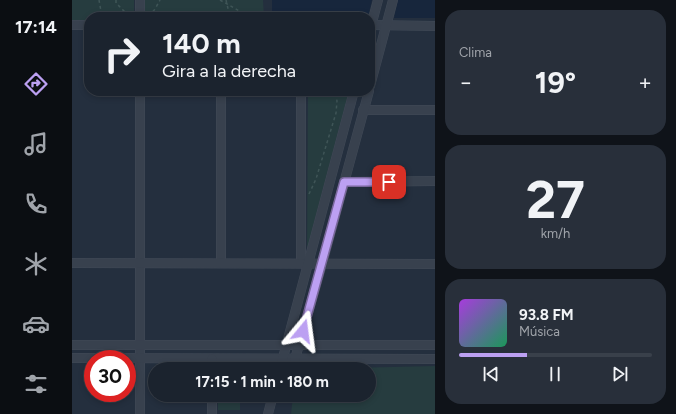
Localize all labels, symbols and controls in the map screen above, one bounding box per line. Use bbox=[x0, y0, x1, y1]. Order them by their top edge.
text: 17:14 bbox=[15, 16, 57, 38]
text: 140 m bbox=[162, 26, 241, 60]
icon: right bbox=[96, 28, 148, 80]
text: Clima bbox=[459, 45, 492, 60]
text: Gira a la derecha bbox=[162, 60, 296, 82]
text: 19° bbox=[535, 64, 576, 101]
text: − bbox=[459, 69, 473, 96]
text: + bbox=[638, 69, 652, 96]
icon: directions bbox=[22, 70, 50, 98]
icon: music bbox=[22, 130, 50, 158]
pin bbox=[372, 165, 406, 199]
text: 27 bbox=[526, 169, 585, 231]
icon: arrive bbox=[378, 171, 400, 193]
icon: phone bbox=[22, 190, 50, 218]
text: km/h bbox=[541, 226, 570, 241]
icon: climate bbox=[22, 250, 50, 278]
text: 93.8 FM bbox=[519, 306, 574, 324]
icon: car bbox=[22, 310, 50, 338]
position arrow bbox=[282, 310, 324, 352]
text: Música bbox=[519, 324, 560, 339]
speed limit sign: 30 bbox=[84, 350, 136, 402]
icon: previous bbox=[480, 363, 502, 385]
icon: pause bbox=[544, 363, 566, 385]
icon: next bbox=[609, 363, 631, 385]
icon: filters bbox=[22, 370, 50, 398]
text: 17:15 · 1 min · 180 m bbox=[195, 373, 329, 391]

